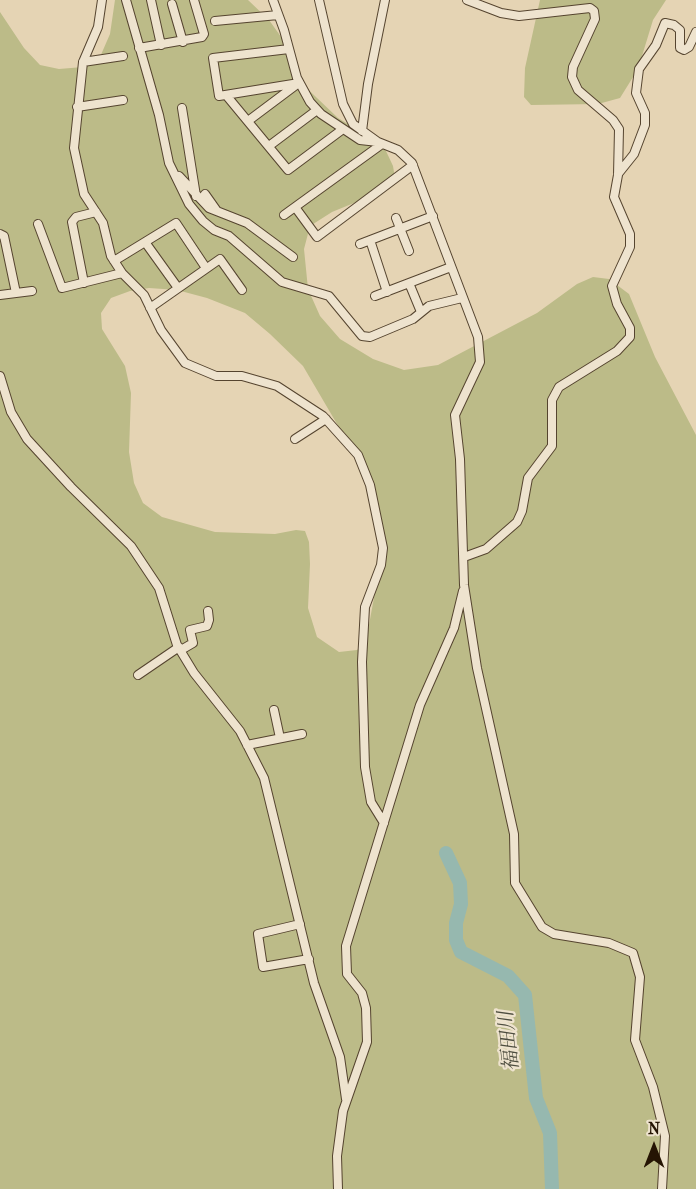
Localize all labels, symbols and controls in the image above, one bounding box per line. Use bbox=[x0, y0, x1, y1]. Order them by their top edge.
water label: 福田川 bbox=[495, 1010, 525, 1072]
north arrow bbox=[624, 1117, 684, 1177]
text: N bbox=[648, 1119, 660, 1138]

